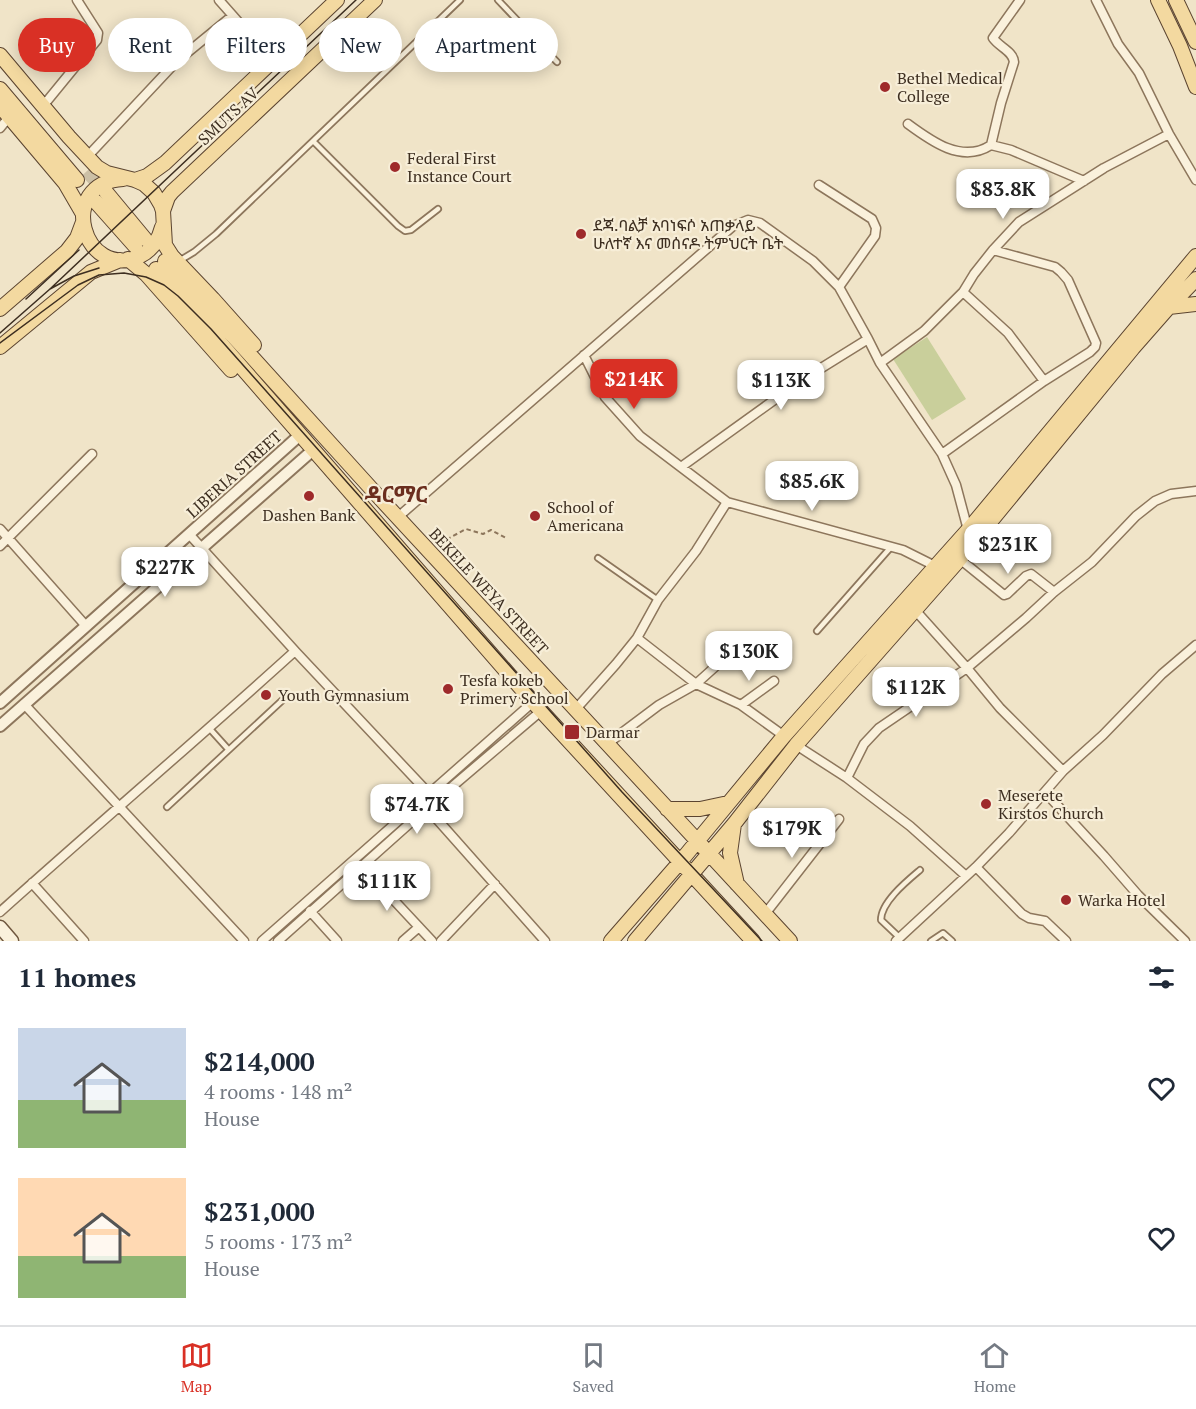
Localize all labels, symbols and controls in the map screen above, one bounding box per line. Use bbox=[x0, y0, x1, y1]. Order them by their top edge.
chip: Buy bbox=[18, 18, 96, 72]
chip: Rent bbox=[108, 18, 193, 72]
chip: Filters bbox=[205, 18, 307, 72]
chip: New bbox=[319, 18, 402, 72]
chip: Apartment bbox=[414, 18, 558, 72]
place label: Bethel Medical College bbox=[897, 67, 1003, 107]
marker: Bethel Medical College bbox=[878, 80, 892, 94]
street label: SMUTS AV bbox=[193, 82, 263, 150]
place label: Federal First Instance Court bbox=[407, 147, 512, 187]
marker: Federal First Instance Court bbox=[388, 160, 402, 174]
pin: $83.8K bbox=[954, 169, 1052, 220]
text: $83.8K bbox=[970, 175, 1036, 202]
place label: ደጃ.ባልቻ አባነፍሶ አጠቃላይ ሁለተኛ እና መሰናዶ ትምህርት ቤት bbox=[593, 214, 784, 254]
marker: ደጃ.ባልቻ አባነፍሶ አጠቃላይ ሁለተኛ እና መሰናዶ ትምህርት ቤት bbox=[574, 227, 588, 241]
pin: $214K bbox=[592, 359, 676, 410]
pin: $113K bbox=[739, 360, 823, 411]
text: $214K bbox=[604, 365, 664, 392]
text: $113K bbox=[751, 366, 811, 393]
street label: LIBERIA STREET bbox=[182, 425, 286, 523]
pin: $85.6K bbox=[763, 461, 861, 512]
text: $85.6K bbox=[779, 467, 845, 494]
district label: ዳርማር bbox=[364, 479, 428, 508]
marker: Dashen Bank bbox=[302, 489, 316, 503]
place label: School of Americana bbox=[547, 496, 624, 536]
place label: Dashen Bank bbox=[263, 504, 356, 526]
marker: School of Americana bbox=[528, 509, 542, 523]
street label: BEKELE WEYA STREET bbox=[424, 523, 554, 659]
pin: $231K bbox=[966, 524, 1050, 575]
text: $231K bbox=[978, 530, 1038, 557]
pin: $227K bbox=[123, 547, 207, 598]
text: $227K bbox=[135, 553, 195, 580]
pin: $130K bbox=[707, 631, 791, 682]
text: $130K bbox=[719, 637, 779, 664]
pin: $112K bbox=[874, 667, 958, 718]
place label: Tesfa kokeb Primery School bbox=[460, 669, 569, 709]
text: $112K bbox=[886, 673, 946, 700]
marker: Tesfa kokeb Primery School bbox=[441, 682, 455, 696]
place label: Youth Gymnasium bbox=[278, 684, 410, 706]
marker: Youth Gymnasium bbox=[259, 688, 273, 702]
place label: Darmar bbox=[586, 721, 640, 743]
marker: Darmar bbox=[563, 723, 581, 741]
pin: $74.7K bbox=[368, 784, 466, 835]
place label: Meserete Kirstos Church bbox=[998, 784, 1104, 824]
text: $74.7K bbox=[384, 790, 450, 817]
marker: Meserete Kirstos Church bbox=[979, 797, 993, 811]
pin: $179K bbox=[750, 808, 834, 859]
text: $179K bbox=[762, 814, 822, 841]
pin: $111K bbox=[345, 861, 429, 912]
text: $111K bbox=[357, 867, 417, 894]
place label: Warka Hotel bbox=[1078, 889, 1166, 911]
marker: Warka Hotel bbox=[1059, 893, 1073, 907]
text: 11 homes bbox=[18, 960, 136, 994]
icon: filters bbox=[1145, 961, 1178, 994]
text: $214,000 bbox=[204, 1044, 315, 1078]
icon: home bbox=[66, 1052, 138, 1124]
icon: heart bbox=[1145, 1072, 1178, 1105]
text: 4 rooms · 148 m² bbox=[204, 1078, 352, 1105]
text: House bbox=[204, 1105, 260, 1132]
text: $231,000 bbox=[204, 1194, 315, 1228]
icon: home bbox=[66, 1202, 138, 1274]
icon: heart bbox=[1145, 1222, 1178, 1255]
text: 5 rooms · 173 m² bbox=[204, 1228, 352, 1255]
text: House bbox=[204, 1255, 260, 1282]
tab: Map bbox=[180, 1339, 213, 1397]
tab: Saved bbox=[573, 1339, 614, 1397]
tab: Home bbox=[974, 1339, 1016, 1397]

